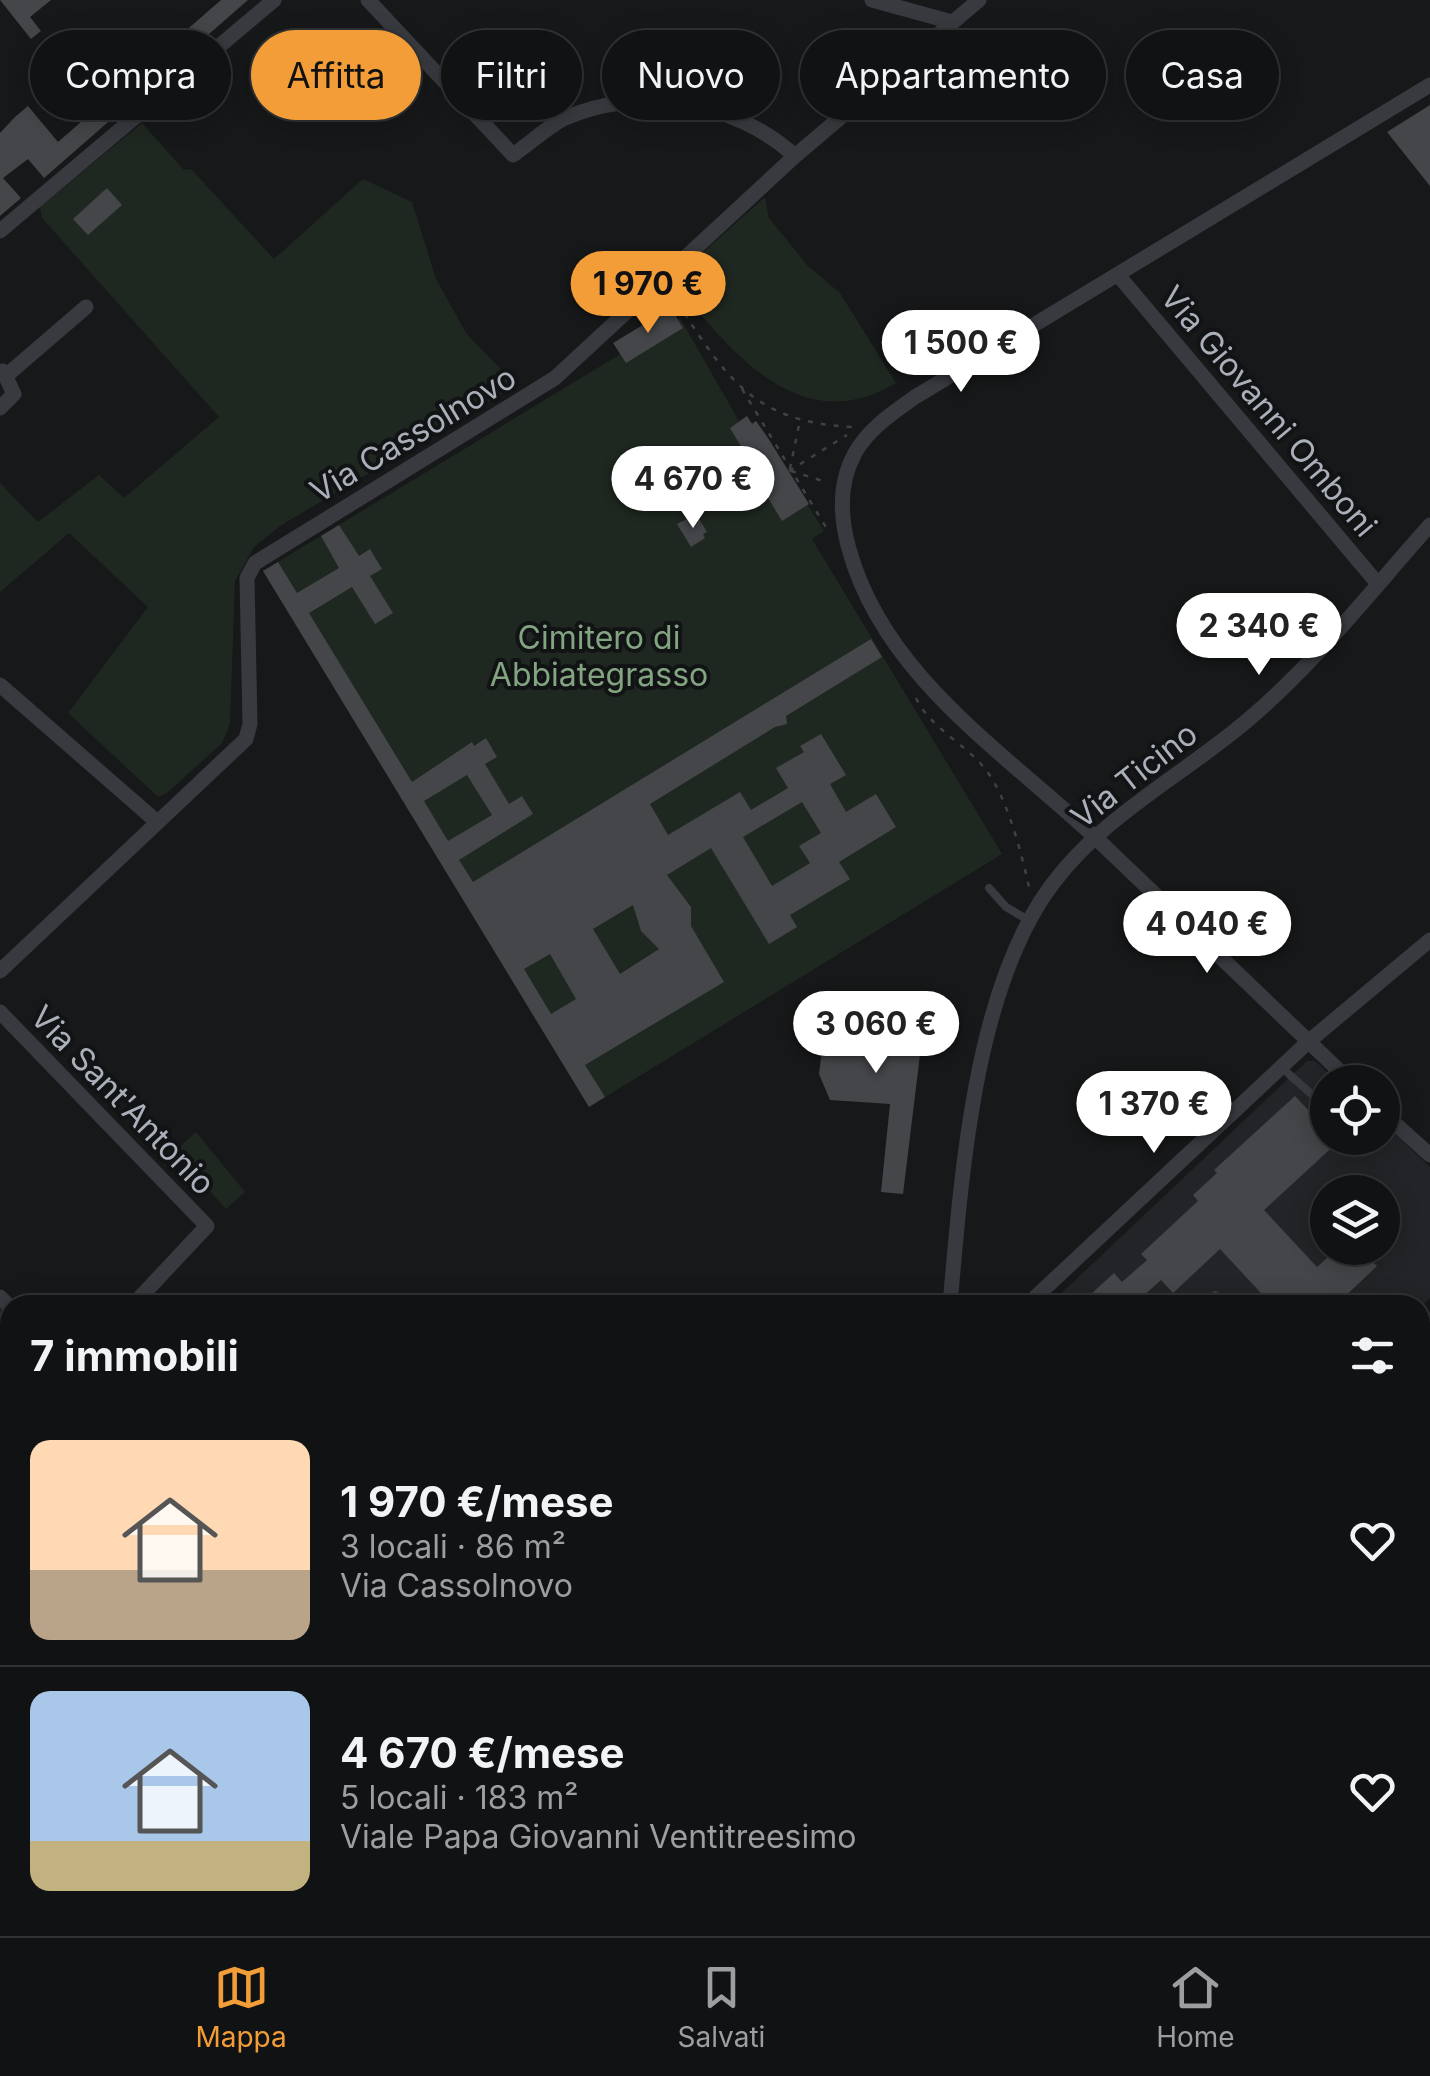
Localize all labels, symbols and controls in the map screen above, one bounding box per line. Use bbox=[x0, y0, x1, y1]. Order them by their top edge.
chip: Compra bbox=[30, 30, 231, 120]
chip: Affitta bbox=[251, 30, 421, 120]
chip: Filtri bbox=[441, 30, 582, 120]
chip: Nuovo bbox=[602, 30, 780, 120]
chip: Appartamento bbox=[800, 30, 1106, 120]
chip: Casa bbox=[1126, 30, 1279, 120]
pin: 1 970 € bbox=[556, 251, 740, 336]
text: 1 970 € bbox=[593, 264, 703, 303]
street label: Via Giovanni Omboni bbox=[1153, 278, 1385, 544]
pin: 1 500 € bbox=[869, 310, 1053, 395]
text: 1 500 € bbox=[904, 323, 1018, 362]
street label: Via Cassolnovo bbox=[303, 357, 523, 511]
pin: 4 670 € bbox=[601, 446, 785, 531]
text: 4 670 € bbox=[633, 459, 753, 498]
pin: 2 340 € bbox=[1167, 593, 1351, 678]
text: 2 340 € bbox=[1198, 606, 1320, 645]
park label: Cimitero di Abbiategrasso bbox=[490, 618, 708, 694]
street label: Via Ticino bbox=[1063, 714, 1205, 836]
pin: 4 040 € bbox=[1115, 891, 1299, 976]
text: 4 040 € bbox=[1145, 904, 1269, 943]
pin: 3 060 € bbox=[784, 991, 968, 1076]
street label: Via Sant'Antonio bbox=[23, 997, 223, 1203]
text: 3 060 € bbox=[815, 1004, 937, 1043]
map controls bbox=[1310, 1065, 1400, 1265]
button: locate bbox=[1310, 1065, 1400, 1155]
pin: 1 370 € bbox=[1062, 1071, 1246, 1156]
text: 1 370 € bbox=[1098, 1084, 1210, 1123]
button: layers bbox=[1310, 1175, 1400, 1265]
icon: filters bbox=[1345, 1328, 1400, 1383]
text: 7 immobili bbox=[30, 1330, 239, 1381]
text: 1 970 €/mese bbox=[340, 1476, 614, 1527]
icon: home bbox=[110, 1480, 230, 1600]
icon: heart bbox=[1345, 1513, 1400, 1568]
text: 3 locali · 86 m² bbox=[340, 1527, 566, 1566]
text: Via Cassolnovo bbox=[340, 1566, 573, 1605]
text: 4 670 €/mese bbox=[340, 1727, 625, 1778]
icon: home bbox=[110, 1731, 230, 1851]
icon: heart bbox=[1345, 1764, 1400, 1819]
text: 5 locali · 183 m² bbox=[340, 1778, 578, 1817]
text: Viale Papa Giovanni Ventitreesimo bbox=[340, 1817, 856, 1856]
tab: Mappa bbox=[195, 1960, 287, 2054]
tab: Salvati bbox=[677, 1960, 765, 2054]
tab: Home bbox=[1156, 1960, 1235, 2054]

